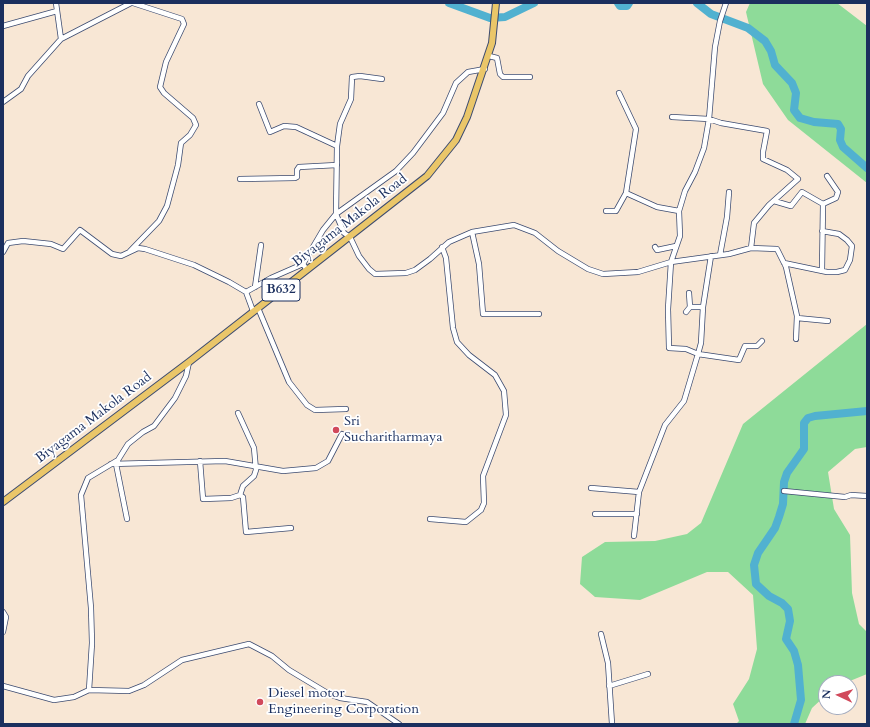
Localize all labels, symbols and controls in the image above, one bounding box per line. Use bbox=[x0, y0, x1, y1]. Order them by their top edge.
street label: Biyagama Makola Road bbox=[289, 171, 411, 271]
road number: B632 bbox=[262, 279, 300, 301]
street label: Biyagama Makola Road bbox=[33, 369, 155, 467]
place label: Sri Sucharitharmaya bbox=[344, 414, 442, 446]
marker: Sri Sucharitharmaya bbox=[331, 425, 341, 435]
north arrow bbox=[818, 675, 858, 715]
place label: Diesel motor Engineering Corporation bbox=[268, 686, 419, 718]
text: N bbox=[819, 689, 834, 699]
marker: Diesel motor Engineering Corporation bbox=[255, 697, 265, 707]

